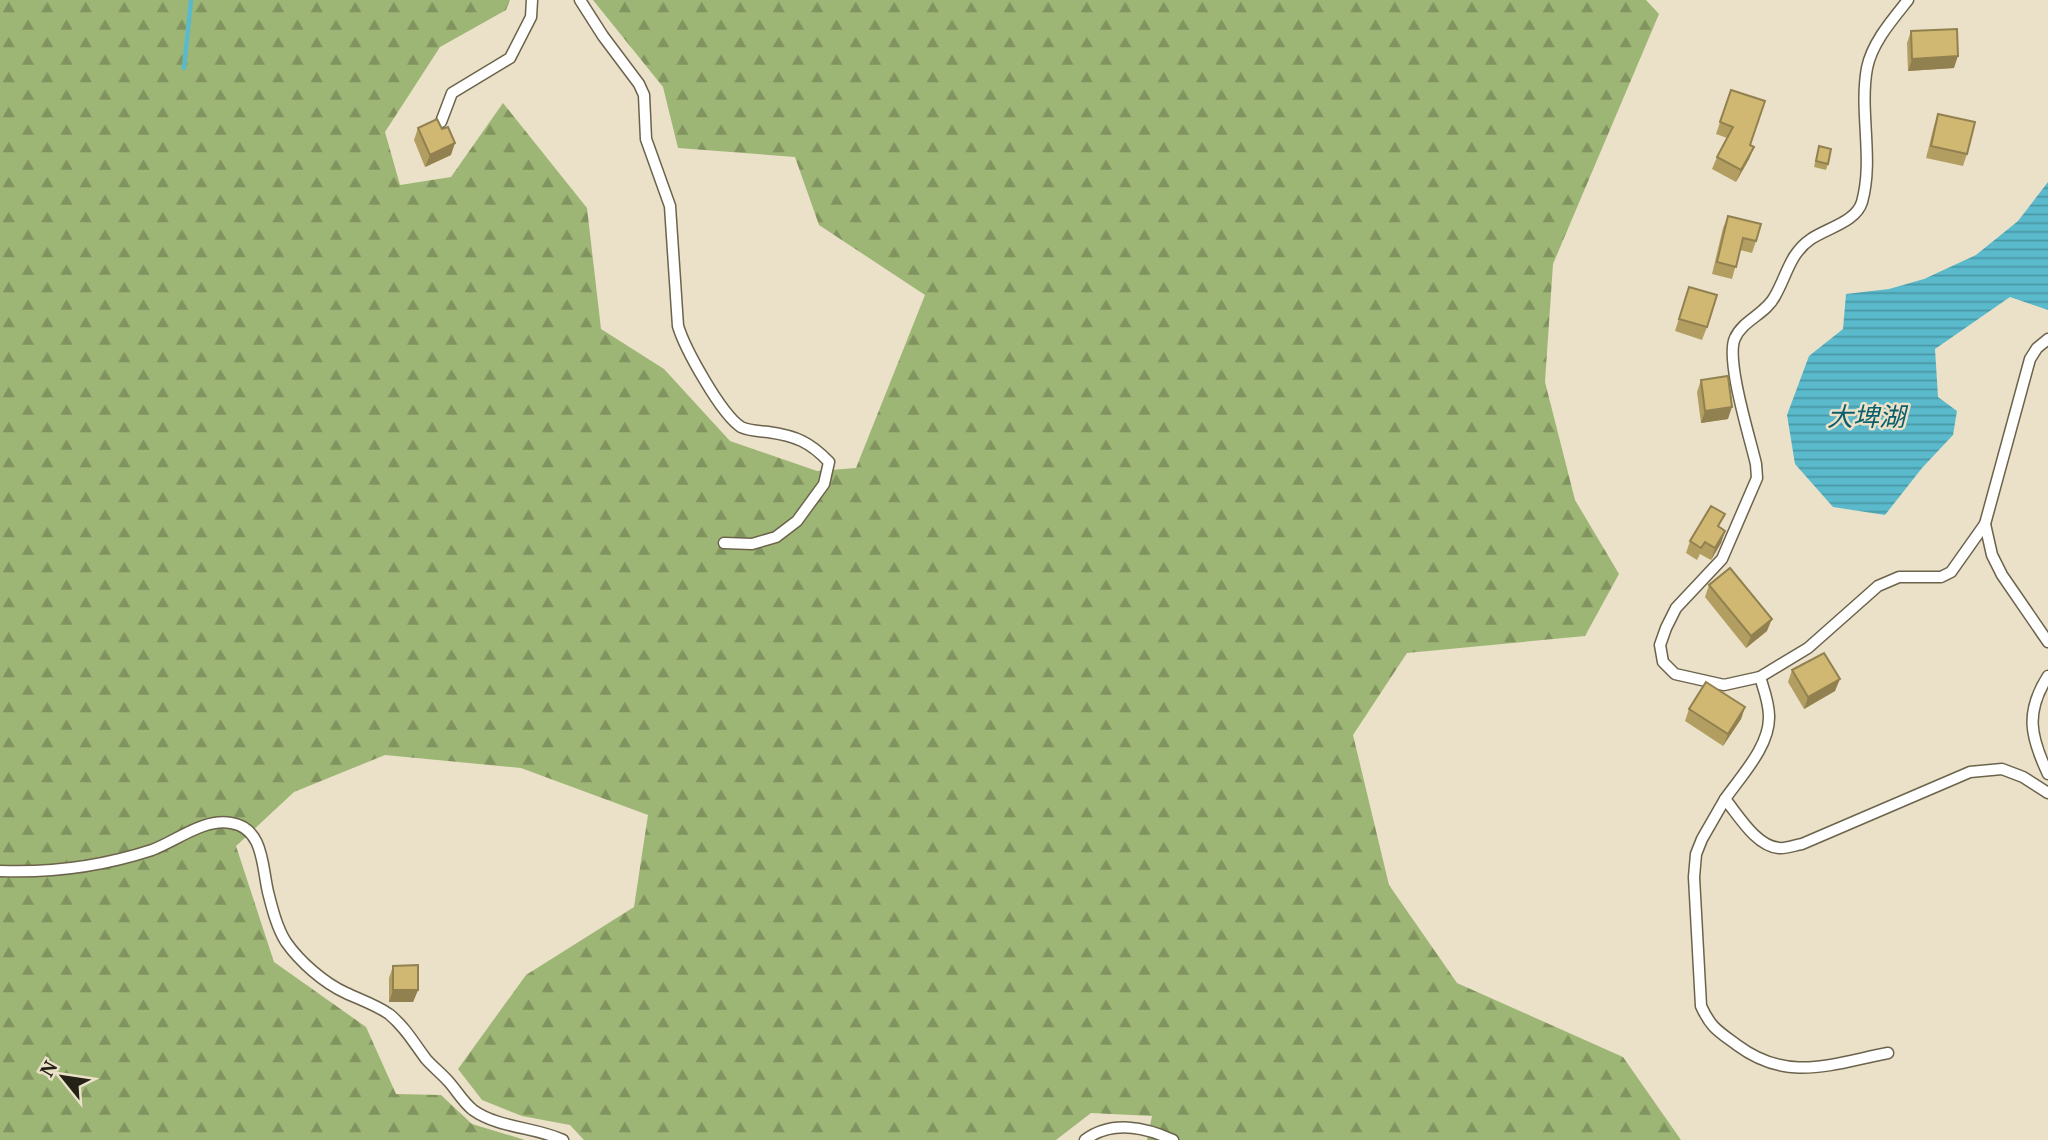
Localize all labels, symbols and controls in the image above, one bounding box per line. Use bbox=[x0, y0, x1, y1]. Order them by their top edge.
water label: 大埤湖 bbox=[1827, 399, 1909, 433]
north arrow bbox=[28, 1042, 98, 1112]
text: N bbox=[33, 1055, 63, 1081]

